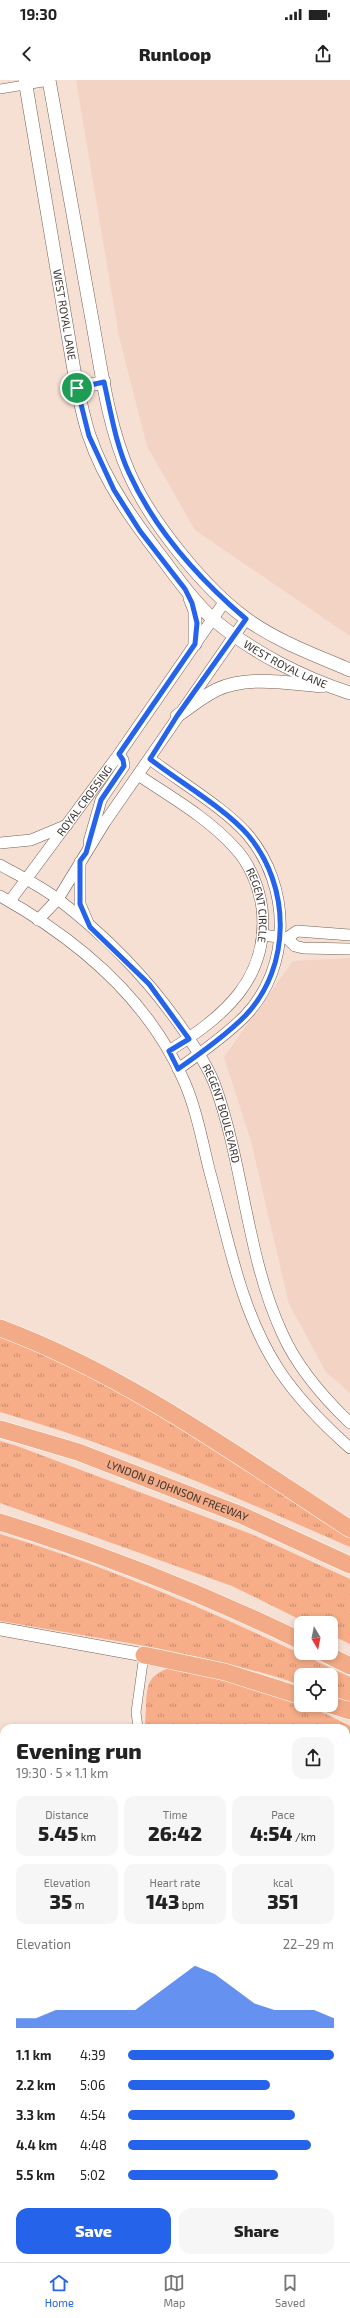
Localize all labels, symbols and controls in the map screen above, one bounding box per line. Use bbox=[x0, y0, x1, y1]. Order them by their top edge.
text: 19:30 bbox=[20, 5, 57, 23]
icon: back bbox=[16, 43, 38, 65]
text: Runloop bbox=[139, 43, 211, 65]
icon: share bbox=[312, 43, 334, 65]
street label: WEST ROYAL LANE bbox=[51, 268, 79, 361]
pin bbox=[60, 371, 94, 405]
icon: arrive bbox=[66, 377, 88, 399]
street label: WEST ROYAL LANE bbox=[241, 637, 329, 690]
street label: ROYAL CROSSING bbox=[54, 762, 115, 838]
street label: REGENT CIRCLE bbox=[244, 865, 270, 944]
street label: REGENT BOULEVARD bbox=[200, 1062, 243, 1164]
street label: LYNDON B JOHNSON FREEWAY bbox=[105, 1457, 251, 1524]
north arrow bbox=[294, 1616, 338, 1660]
map controls bbox=[294, 1616, 338, 1712]
button: locate bbox=[294, 1668, 338, 1712]
text: Evening run bbox=[16, 1737, 142, 1763]
button: share bbox=[292, 1737, 334, 1779]
text: 19:30 · 5 × 1.1 km bbox=[16, 1765, 108, 1781]
text: Distance bbox=[45, 1808, 89, 1821]
text: Time bbox=[163, 1808, 187, 1821]
text: Pace bbox=[271, 1808, 295, 1821]
text: 5.45 bbox=[38, 1821, 78, 1845]
text: 26:42 bbox=[148, 1821, 202, 1845]
text: 4:54 bbox=[250, 1821, 293, 1845]
text: km bbox=[78, 1830, 96, 1843]
text: /km bbox=[293, 1830, 316, 1843]
text: Elevation bbox=[44, 1876, 90, 1889]
text: Heart rate bbox=[150, 1876, 200, 1889]
text: kcal bbox=[273, 1876, 293, 1889]
text: 35 bbox=[50, 1889, 72, 1913]
text: 143 bbox=[146, 1889, 179, 1913]
text: 351 bbox=[267, 1889, 299, 1913]
text: m bbox=[72, 1898, 84, 1911]
text: bpm bbox=[179, 1898, 204, 1911]
text: Elevation bbox=[16, 1936, 71, 1952]
text: 22–29 m bbox=[283, 1936, 334, 1952]
text: 1.1 km bbox=[16, 2047, 51, 2063]
text: 4:39 bbox=[80, 2047, 106, 2063]
text: 2.2 km bbox=[16, 2077, 56, 2093]
text: 5:06 bbox=[80, 2077, 105, 2093]
text: 3.3 km bbox=[16, 2107, 55, 2123]
text: 4:54 bbox=[80, 2107, 106, 2123]
text: 4.4 km bbox=[16, 2137, 57, 2153]
text: 4:48 bbox=[80, 2137, 107, 2153]
text: 5.5 km bbox=[16, 2167, 55, 2183]
text: 5:02 bbox=[80, 2167, 105, 2183]
button: Save bbox=[16, 2208, 171, 2254]
button: Share bbox=[179, 2208, 334, 2254]
tab: Home bbox=[45, 2272, 74, 2309]
tab: Map bbox=[163, 2272, 186, 2309]
tab: Saved bbox=[275, 2272, 305, 2309]

